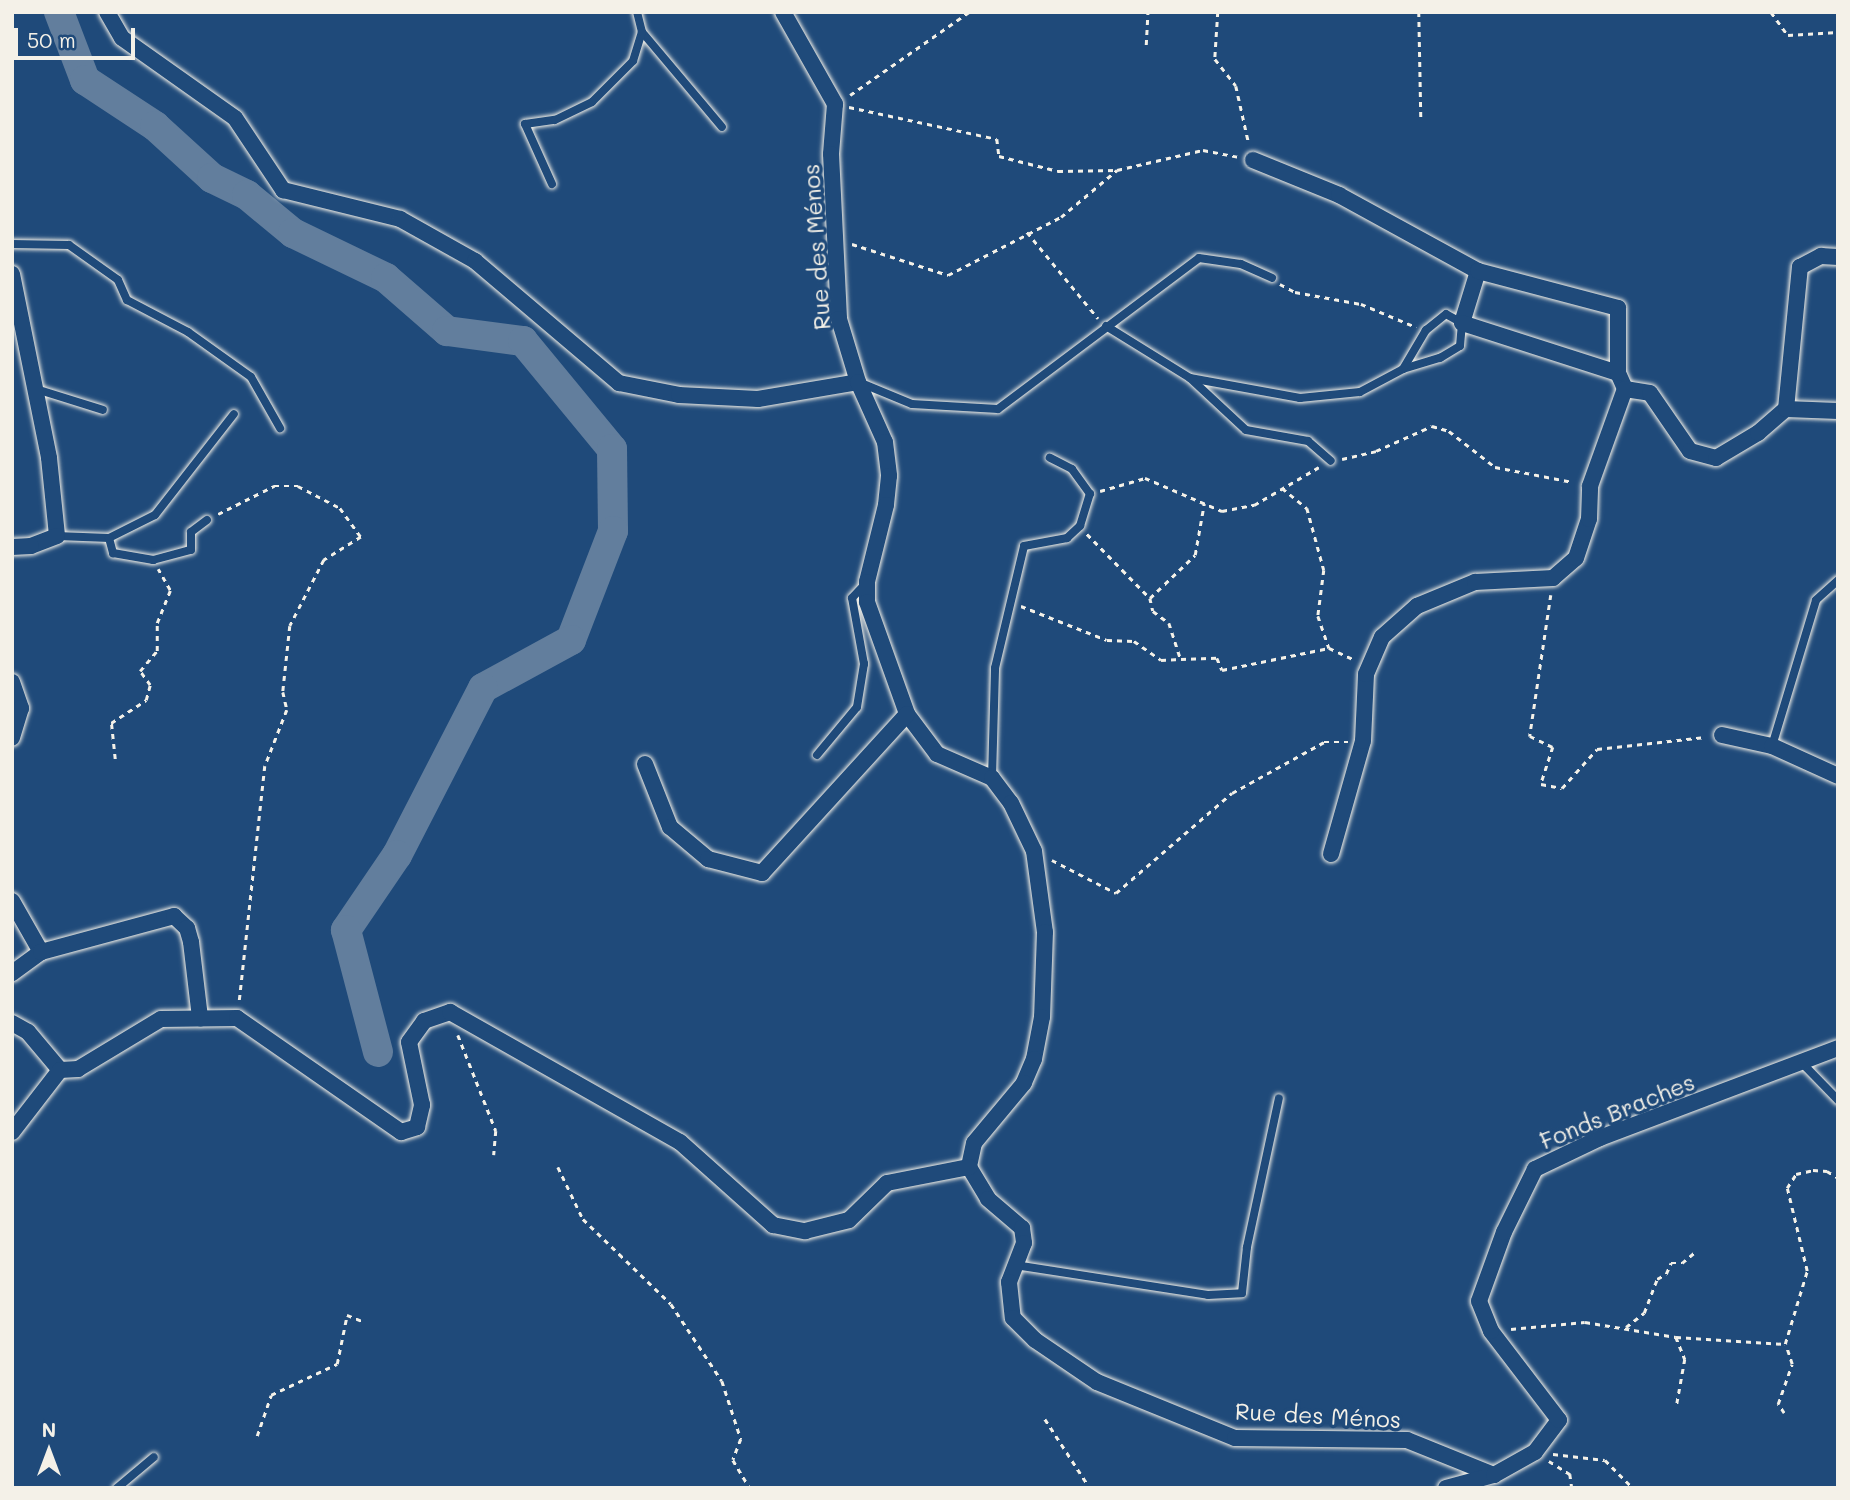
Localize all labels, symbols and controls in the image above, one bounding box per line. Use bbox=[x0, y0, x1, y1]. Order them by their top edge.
scale bar bbox=[18, 14, 138, 58]
text: 50 m bbox=[27, 26, 76, 53]
street label: Rue des Ménos bbox=[796, 163, 836, 331]
street label: Fonds Braches bbox=[1536, 1067, 1698, 1155]
street label: Rue des Ménos bbox=[1234, 1397, 1402, 1433]
north arrow bbox=[14, 1416, 84, 1486]
text: N bbox=[42, 1417, 56, 1442]

